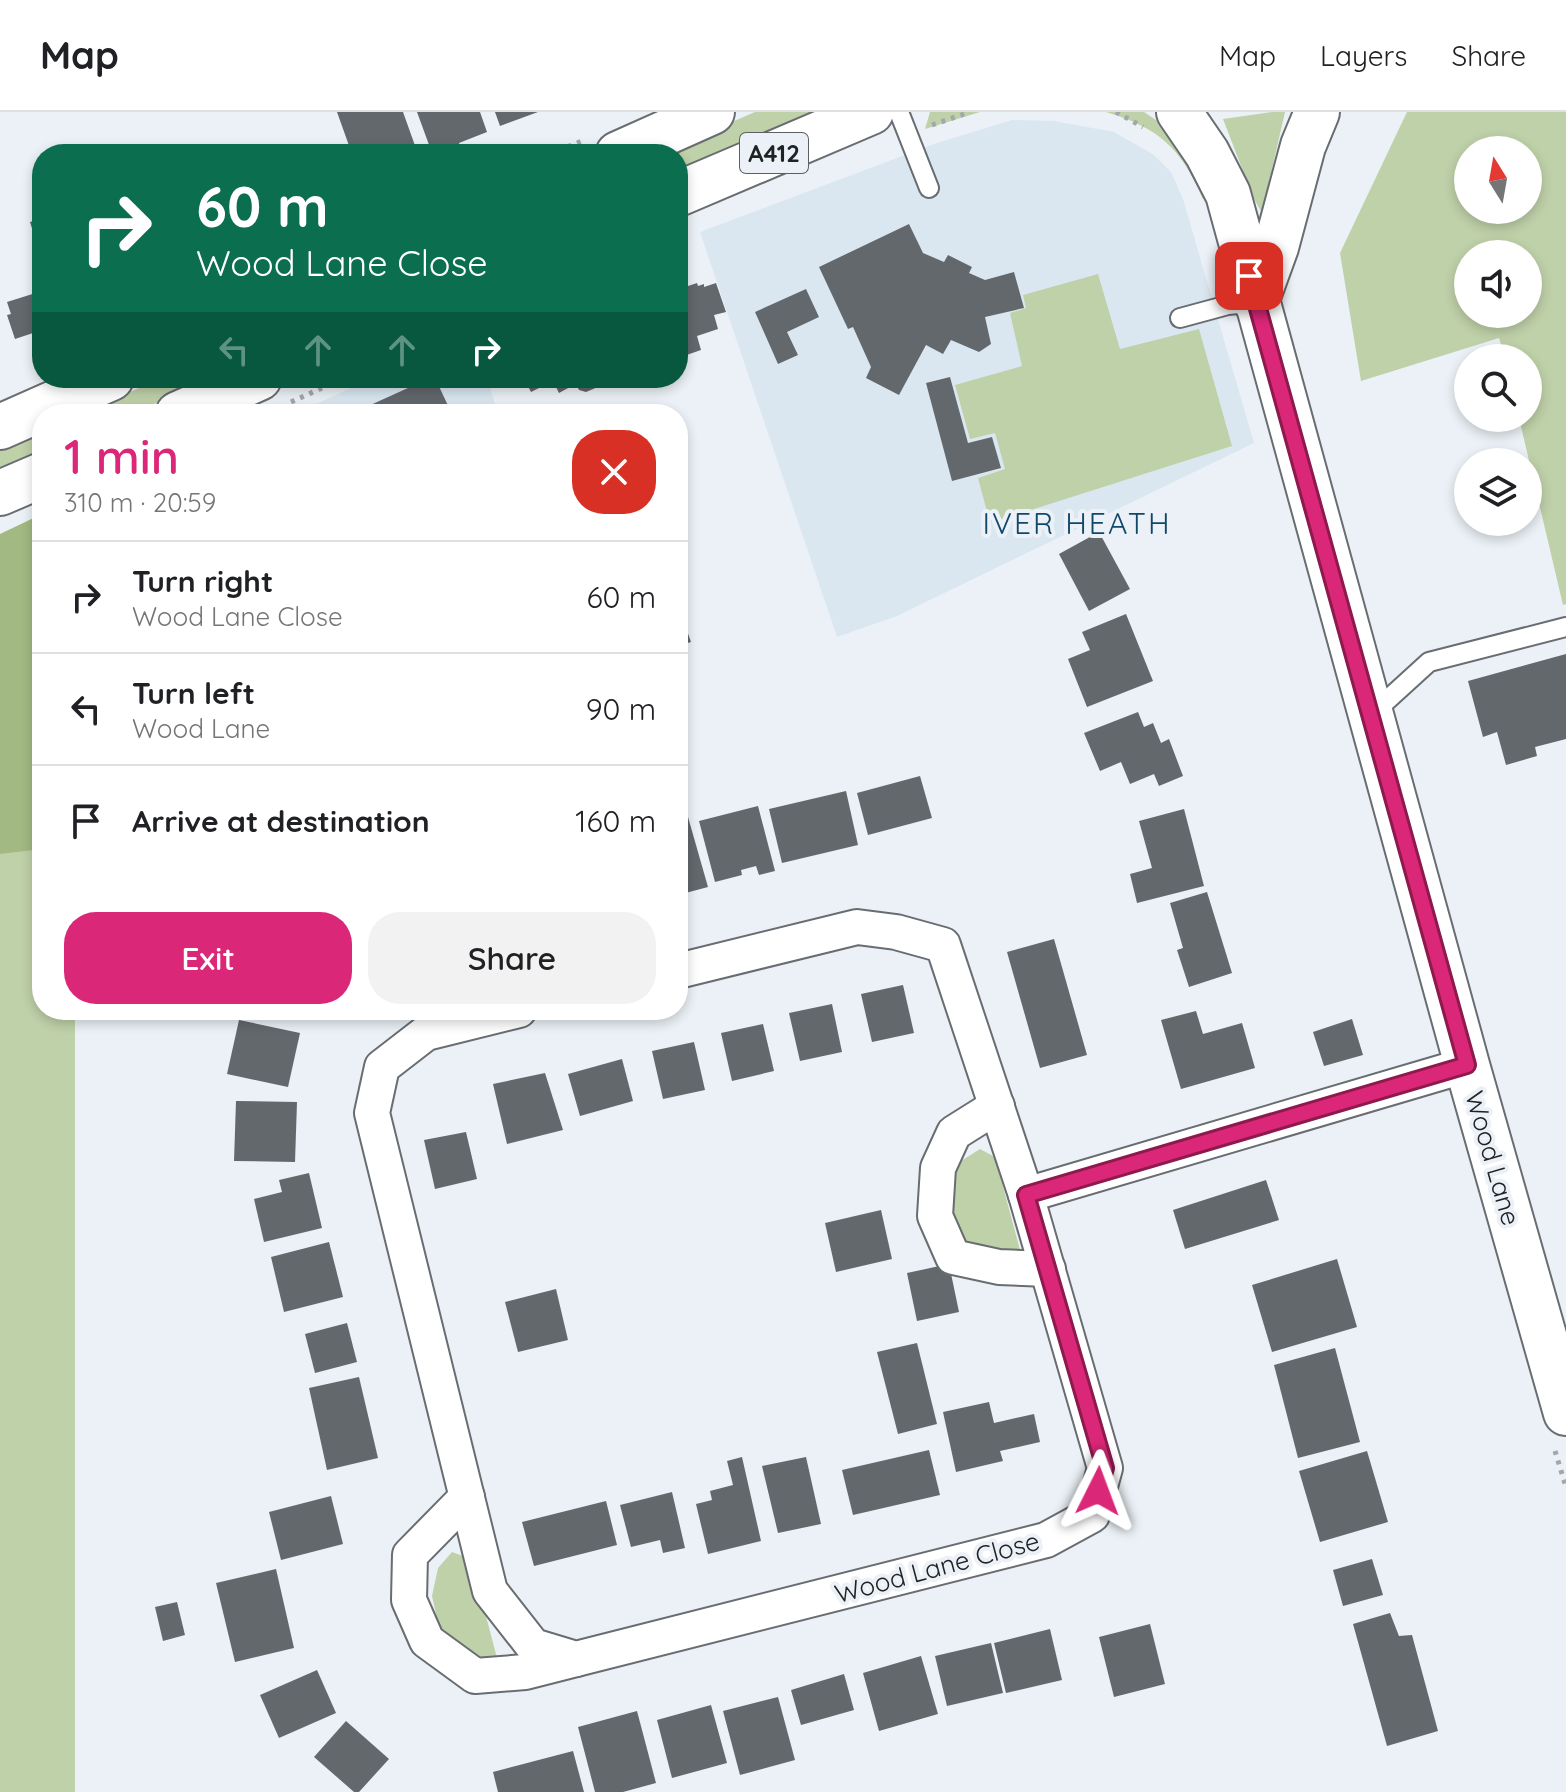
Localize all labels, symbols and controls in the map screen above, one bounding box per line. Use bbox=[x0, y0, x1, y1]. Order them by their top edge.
text: Map bbox=[40, 31, 119, 79]
text: Map bbox=[1219, 38, 1276, 73]
text: Layers bbox=[1320, 38, 1407, 73]
text: Share bbox=[1451, 38, 1526, 73]
road number: A412 bbox=[740, 133, 808, 173]
north arrow bbox=[1454, 136, 1542, 224]
map controls bbox=[1454, 136, 1542, 536]
text: 60 m bbox=[196, 171, 329, 241]
icon: right bbox=[64, 176, 168, 280]
text: Wood Lane Close bbox=[196, 240, 488, 285]
button: sound bbox=[1454, 240, 1542, 328]
pin bbox=[1215, 242, 1283, 310]
icon: arrive bbox=[1227, 254, 1271, 298]
icon: left bbox=[212, 328, 256, 372]
icon: ahead bbox=[296, 328, 340, 372]
icon: ahead bbox=[380, 328, 424, 372]
icon: right bbox=[464, 328, 508, 372]
button: search bbox=[1454, 344, 1542, 432]
text: 1 min bbox=[64, 426, 179, 486]
button: close bbox=[572, 430, 656, 514]
button: layers bbox=[1454, 448, 1542, 536]
text: 310 m · 20:59 bbox=[64, 486, 216, 519]
district label: IVER HEATH bbox=[982, 504, 1172, 542]
text: Turn right bbox=[132, 562, 273, 600]
icon: right bbox=[64, 575, 108, 619]
text: 60 m bbox=[586, 578, 656, 616]
text: Wood Lane Close bbox=[132, 600, 343, 633]
text: Turn left bbox=[132, 674, 255, 712]
icon: left bbox=[64, 687, 108, 731]
text: 90 m bbox=[586, 690, 656, 728]
text: Wood Lane bbox=[132, 712, 270, 745]
icon: arrive bbox=[64, 799, 108, 843]
text: Arrive at destination bbox=[132, 802, 430, 840]
text: 160 m bbox=[575, 802, 656, 840]
button: Exit bbox=[64, 912, 352, 1004]
button: Share bbox=[368, 912, 656, 1004]
street label: Wood Lane bbox=[1458, 1087, 1528, 1229]
position arrow bbox=[1056, 1449, 1140, 1533]
street label: Wood Lane Close bbox=[831, 1524, 1043, 1610]

